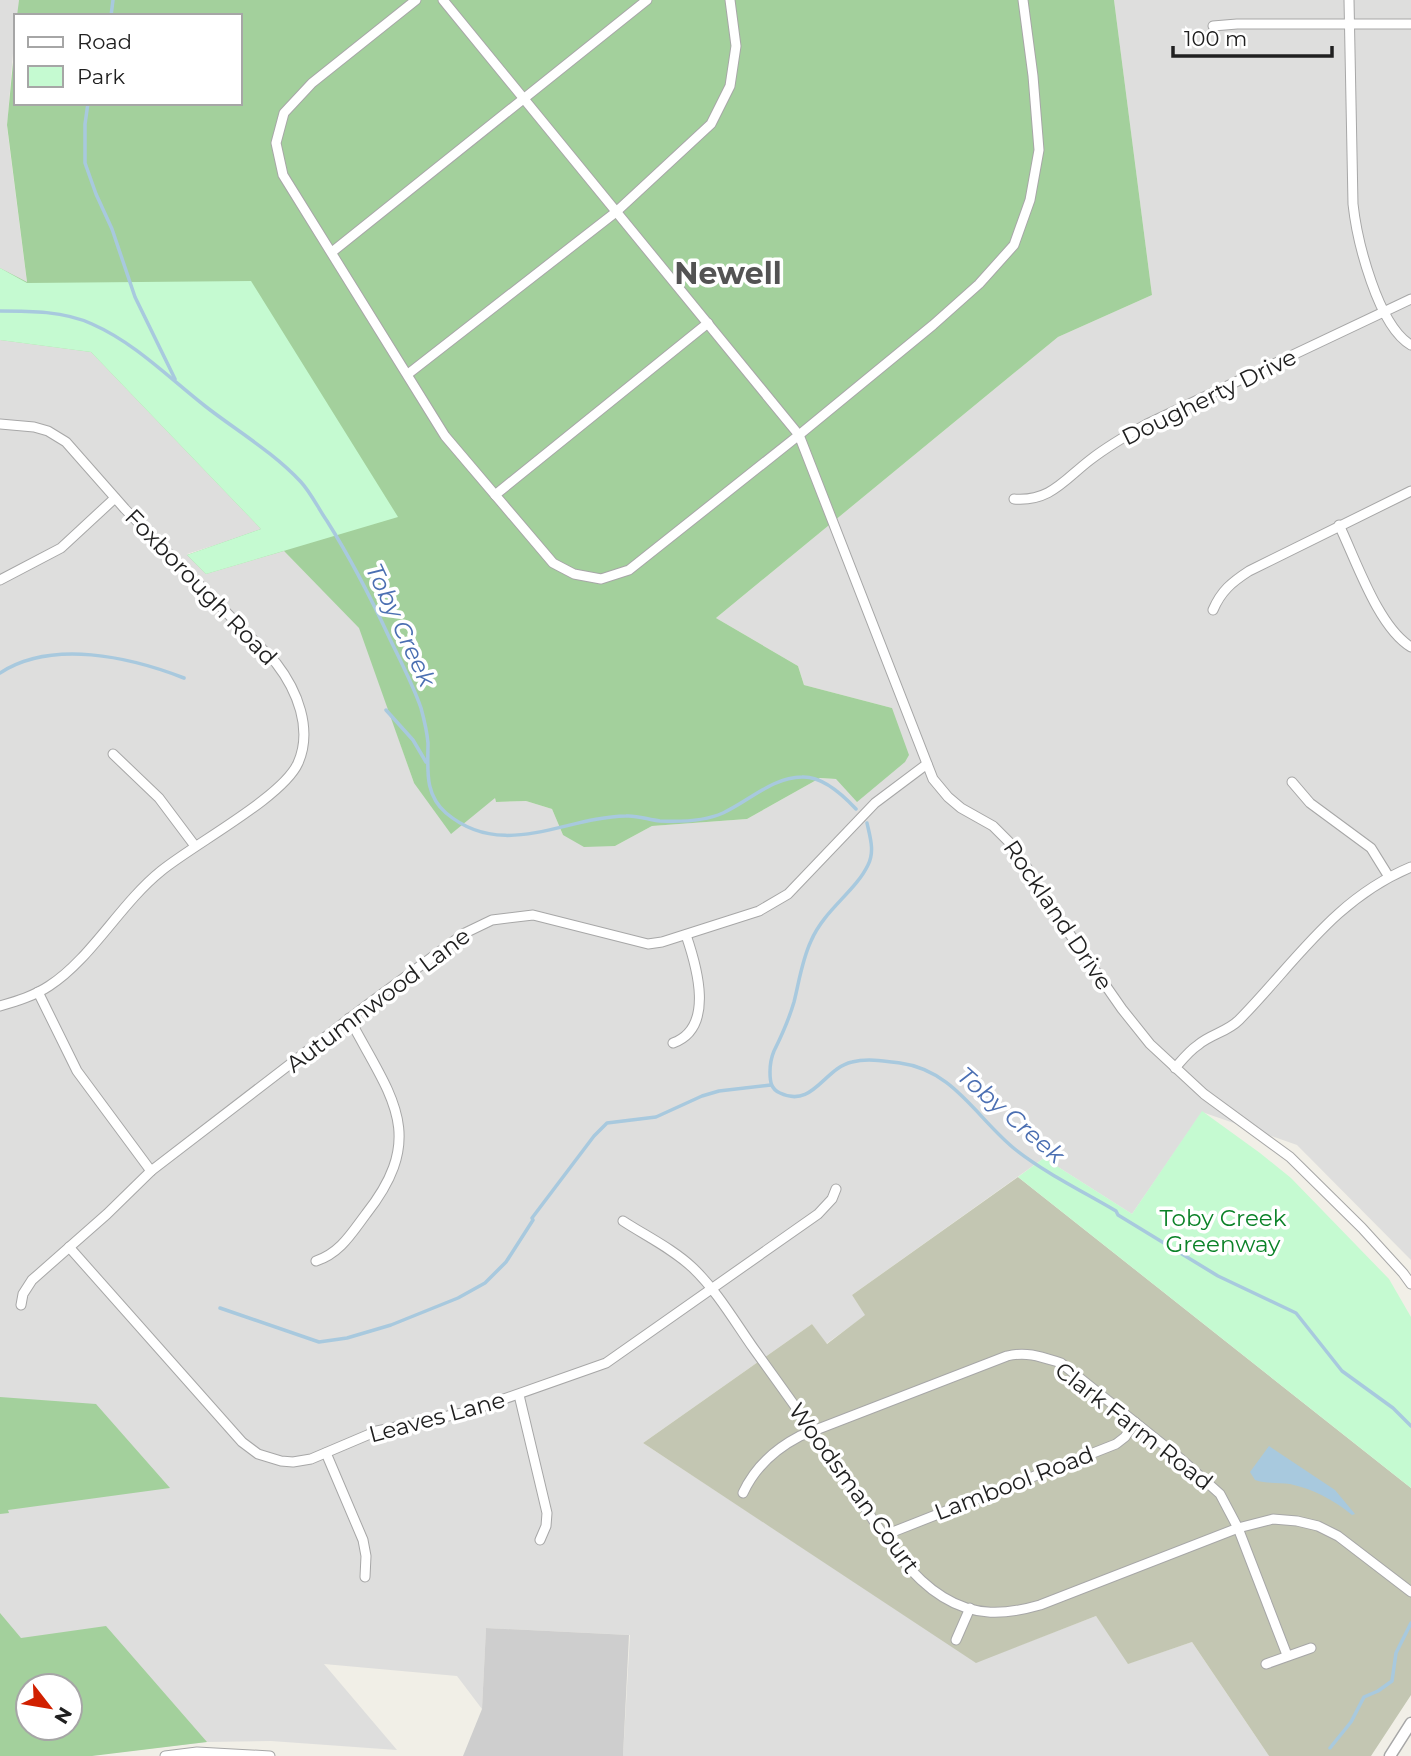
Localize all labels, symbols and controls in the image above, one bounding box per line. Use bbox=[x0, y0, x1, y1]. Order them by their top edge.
legend bbox=[14, 14, 242, 105]
scale bar bbox=[1173, 14, 1332, 58]
text: 100 m bbox=[1184, 26, 1247, 51]
text: Road bbox=[77, 29, 132, 54]
text: Park bbox=[77, 64, 125, 89]
district label: Newell bbox=[674, 255, 782, 292]
street label: Dougherty Drive bbox=[1117, 343, 1301, 451]
street label: Foxborough Road bbox=[119, 503, 283, 671]
water label: Toby Creek bbox=[360, 559, 443, 693]
street label: Rockland Drive bbox=[998, 835, 1118, 995]
street label: Autumnwood Lane bbox=[280, 922, 476, 1078]
water label: Toby Creek bbox=[951, 1061, 1072, 1171]
park label: Toby Creek Greenway bbox=[1160, 1204, 1287, 1258]
street label: Clark Farm Road bbox=[1050, 1356, 1218, 1496]
street label: Leaves Lane bbox=[366, 1385, 508, 1449]
street label: Woodsman Court bbox=[783, 1397, 925, 1579]
street label: Lambool Road bbox=[930, 1440, 1098, 1526]
north arrow bbox=[14, 1672, 84, 1742]
text: N bbox=[49, 1703, 77, 1728]

